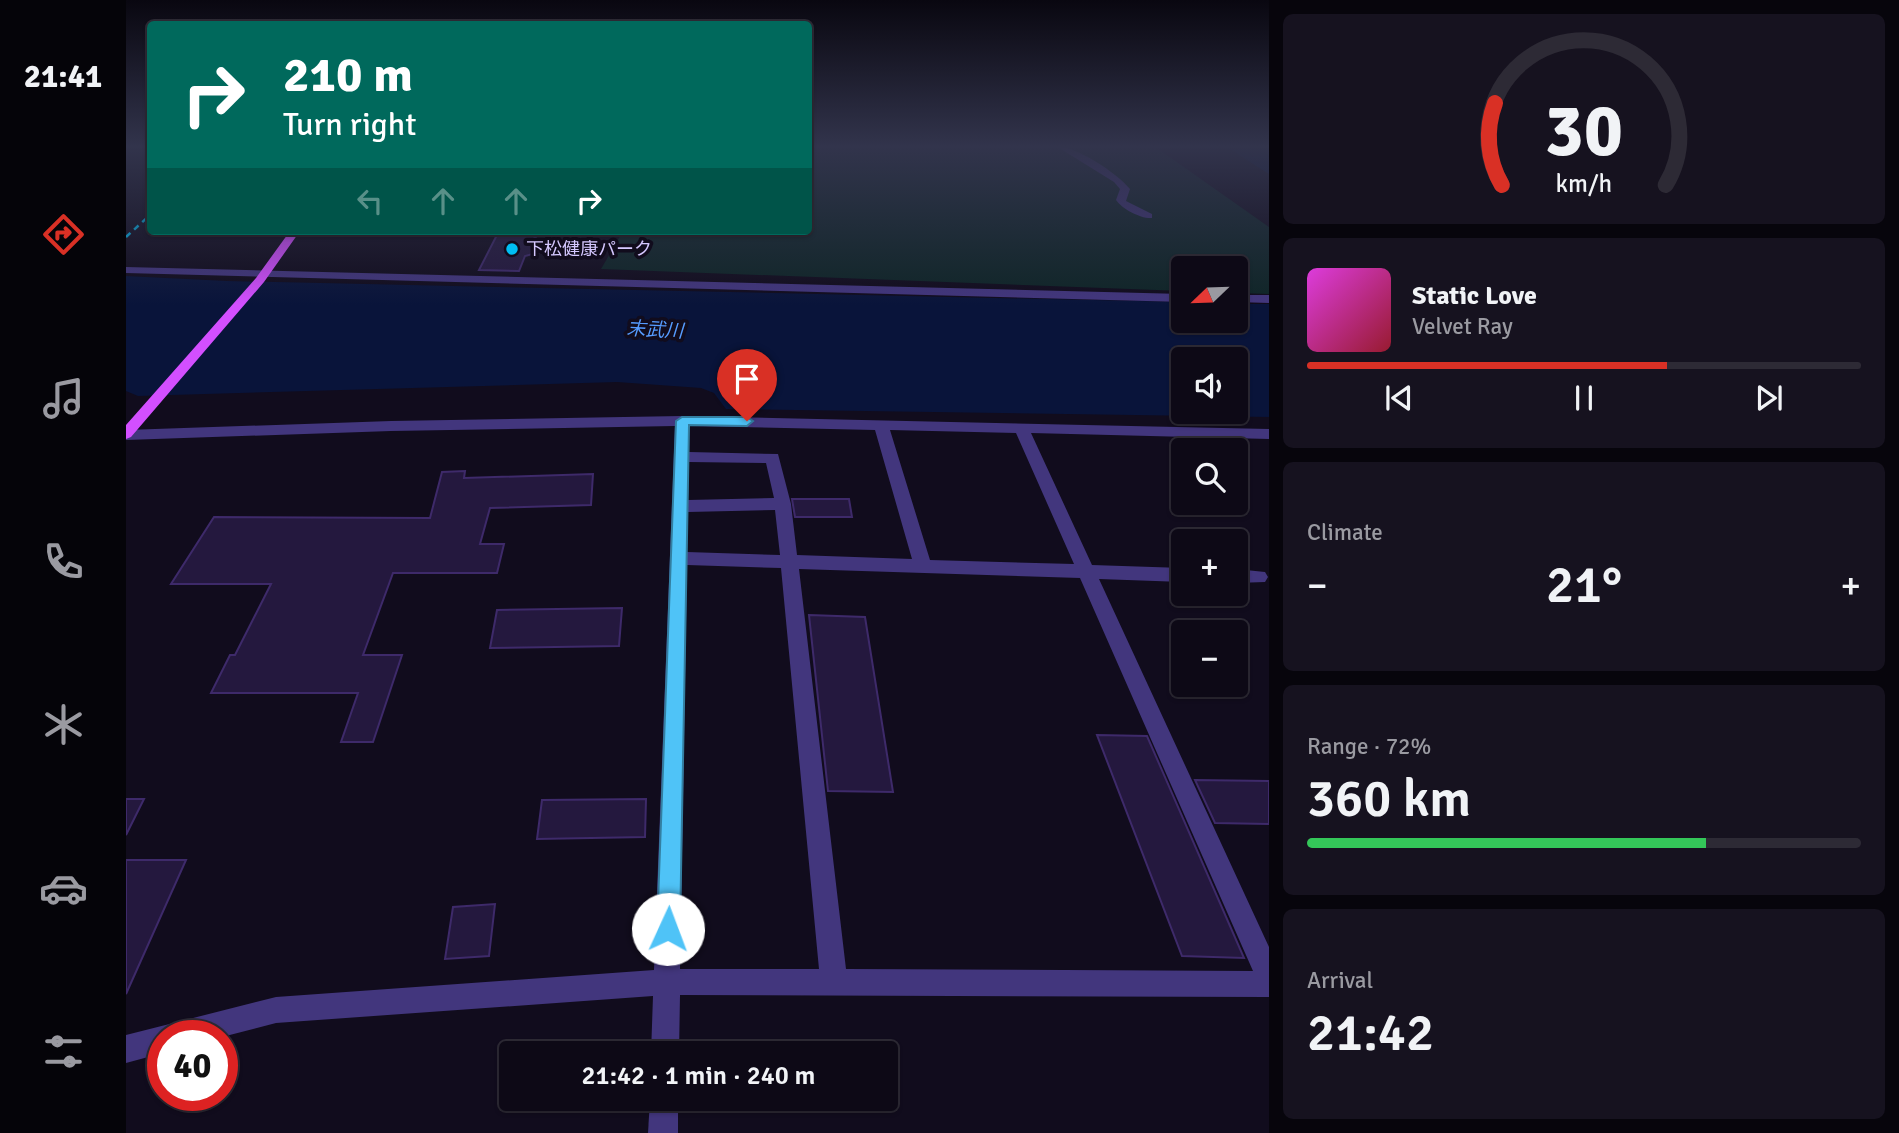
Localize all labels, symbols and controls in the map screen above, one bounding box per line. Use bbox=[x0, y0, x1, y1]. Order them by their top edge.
text: 210 m bbox=[283, 45, 413, 105]
icon: right bbox=[168, 49, 259, 140]
text: 21:41 bbox=[24, 57, 102, 96]
text: 30 bbox=[1545, 87, 1623, 176]
text: Turn right bbox=[283, 105, 416, 144]
text: km/h bbox=[1556, 168, 1612, 199]
icon: left bbox=[351, 182, 389, 220]
icon: ahead bbox=[424, 182, 462, 220]
icon: ahead bbox=[497, 182, 535, 220]
icon: right bbox=[570, 182, 608, 220]
icon: directions bbox=[39, 210, 88, 259]
place label: 下松健康パーク bbox=[526, 238, 652, 260]
marker: 下松健康パーク bbox=[504, 241, 520, 257]
north arrow bbox=[1171, 256, 1248, 332]
map controls bbox=[1171, 256, 1248, 697]
text: Static Love bbox=[1412, 280, 1537, 312]
text: Velvet Ray bbox=[1412, 312, 1513, 341]
water label: 末武川 bbox=[626, 317, 686, 344]
button: sound bbox=[1171, 347, 1248, 424]
pin bbox=[717, 349, 777, 421]
icon: arrive bbox=[728, 360, 766, 398]
icon: music bbox=[39, 374, 88, 423]
icon: previous bbox=[1380, 379, 1418, 417]
icon: pause bbox=[1565, 379, 1603, 417]
icon: next bbox=[1750, 379, 1788, 417]
button: search bbox=[1171, 438, 1248, 515]
text: Climate bbox=[1307, 518, 1383, 547]
button: + bbox=[1171, 529, 1248, 606]
icon: phone bbox=[39, 537, 88, 586]
text: 21° bbox=[1546, 553, 1622, 617]
text: − bbox=[1307, 562, 1328, 609]
text: + bbox=[1840, 562, 1861, 609]
button: − bbox=[1171, 620, 1248, 697]
icon: climate bbox=[39, 700, 88, 749]
text: Range · 72% bbox=[1307, 732, 1431, 761]
text: 360 km bbox=[1307, 767, 1471, 831]
icon: car bbox=[39, 864, 88, 913]
position arrow bbox=[631, 892, 705, 966]
text: Arrival bbox=[1307, 966, 1373, 995]
text: 21:42 bbox=[1307, 1001, 1434, 1065]
speed limit sign: 40 bbox=[147, 1020, 238, 1111]
icon: filters bbox=[39, 1027, 88, 1076]
text: 21:42 · 1 min · 240 m bbox=[582, 1060, 815, 1092]

